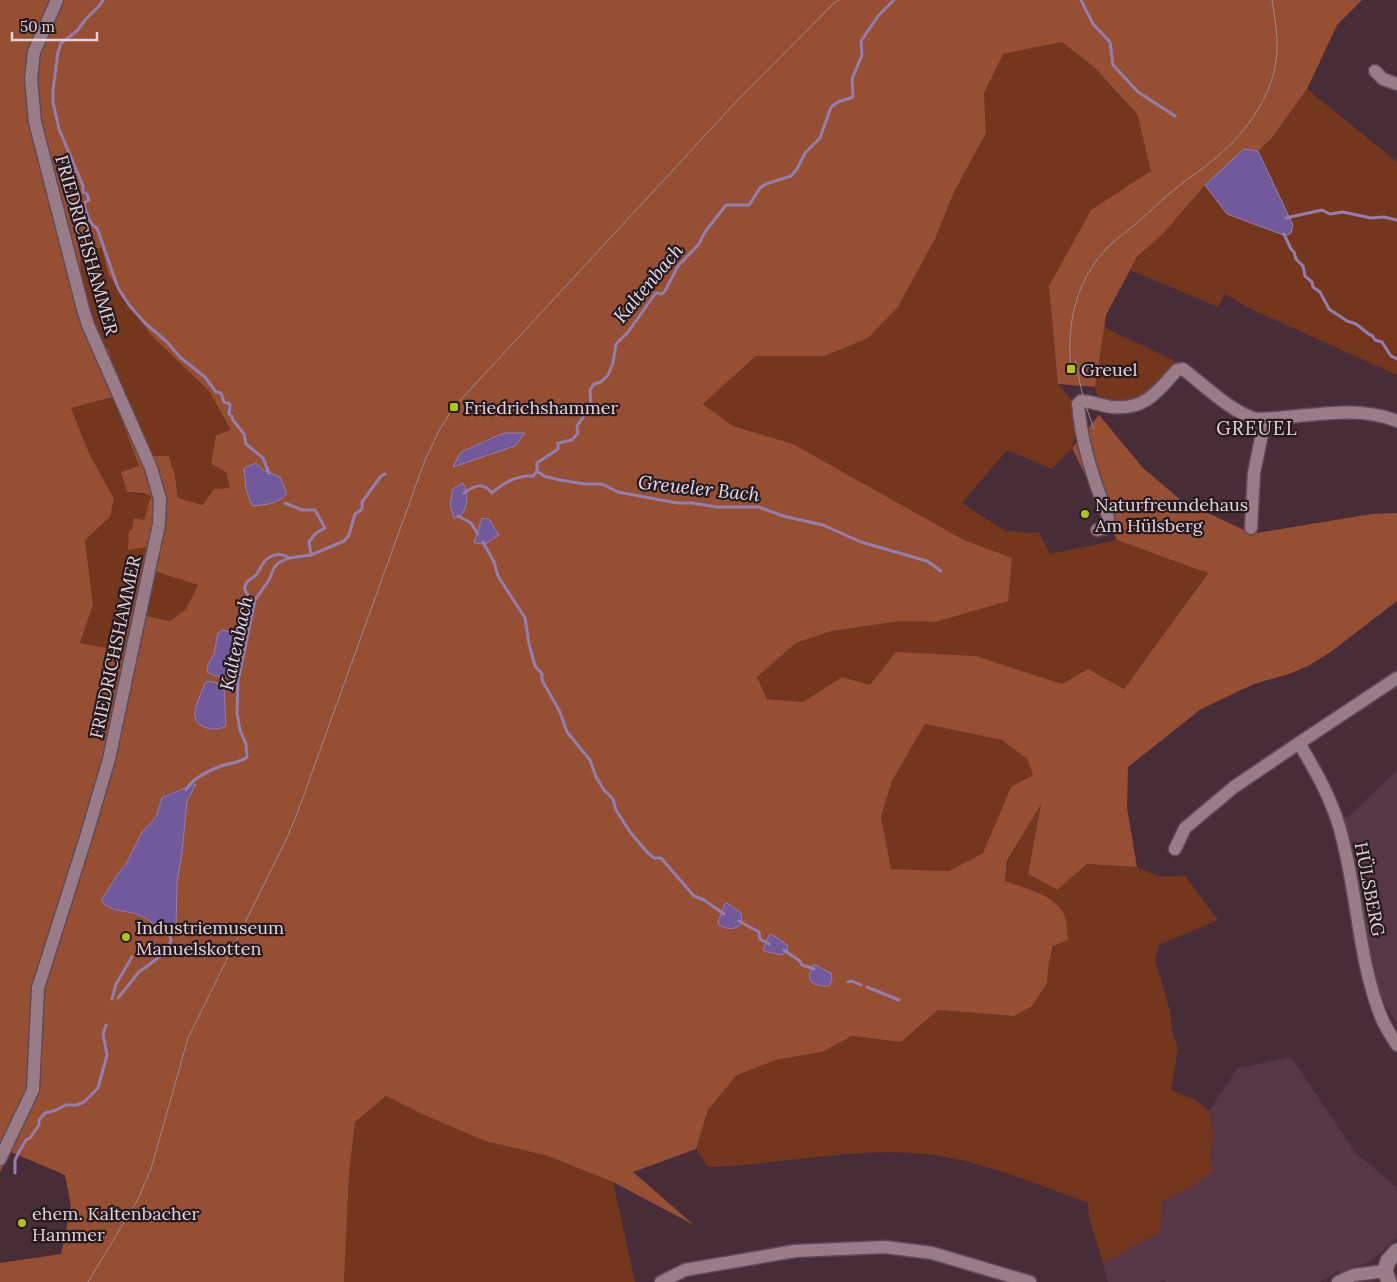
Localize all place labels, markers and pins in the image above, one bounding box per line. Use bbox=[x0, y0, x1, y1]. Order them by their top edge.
place label: Greuel bbox=[1081, 358, 1138, 381]
marker: Greuel bbox=[1065, 363, 1077, 375]
place label: Friedrichshammer bbox=[464, 396, 619, 419]
marker: Friedrichshammer bbox=[448, 401, 460, 413]
place label: Naturfreundehaus Am Hülsberg bbox=[1094, 493, 1248, 537]
marker: Naturfreundehaus Am Hülsberg bbox=[1079, 508, 1091, 520]
place label: Industriemuseum Manuelskotten bbox=[136, 916, 284, 960]
marker: Industriemuseum Manuelskotten bbox=[120, 931, 132, 943]
place label: ehem. Kaltenbacher Hammer bbox=[32, 1202, 200, 1246]
marker: ehem. Kaltenbacher Hammer bbox=[16, 1217, 28, 1229]

